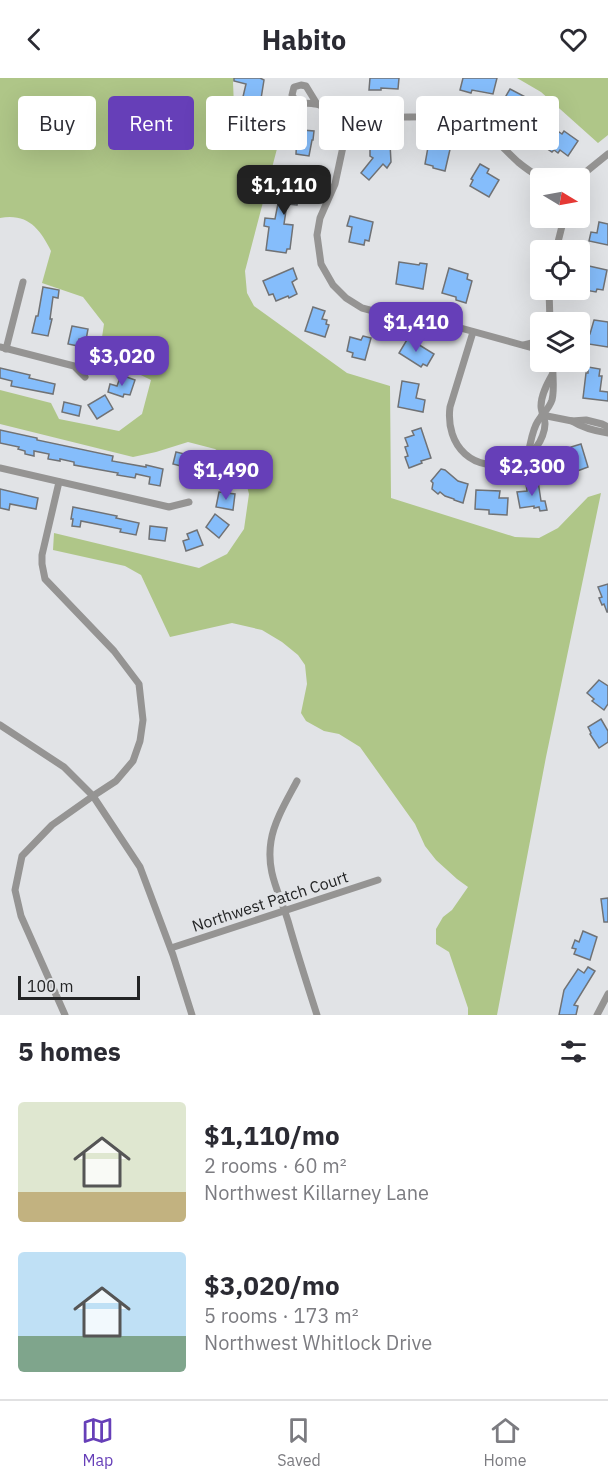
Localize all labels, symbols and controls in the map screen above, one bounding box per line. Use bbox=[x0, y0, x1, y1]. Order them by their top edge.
text: Habito bbox=[262, 22, 346, 57]
icon: back bbox=[18, 23, 51, 56]
icon: heart bbox=[557, 23, 590, 56]
chip: Buy bbox=[18, 96, 96, 150]
chip: Rent bbox=[108, 96, 194, 150]
chip: Filters bbox=[206, 96, 307, 150]
chip: New bbox=[319, 96, 404, 150]
chip: Apartment bbox=[416, 96, 559, 150]
pin: $1,110 bbox=[235, 165, 333, 216]
north arrow bbox=[530, 168, 590, 228]
map controls bbox=[530, 168, 590, 372]
text: $1,110 bbox=[251, 171, 317, 198]
button: locate bbox=[530, 240, 590, 300]
pin: $1,410 bbox=[367, 302, 465, 353]
text: $1,410 bbox=[383, 308, 449, 335]
button: layers bbox=[530, 312, 590, 372]
pin: $3,020 bbox=[73, 336, 171, 387]
text: $3,020 bbox=[89, 342, 155, 369]
pin: $2,300 bbox=[483, 446, 581, 497]
pin: $1,490 bbox=[177, 450, 275, 501]
text: $2,300 bbox=[499, 452, 565, 479]
text: $1,490 bbox=[193, 456, 259, 483]
street label: Northwest Patch Court bbox=[189, 866, 351, 936]
scale bar bbox=[18, 973, 140, 1000]
text: 100 m bbox=[27, 976, 74, 996]
text: 5 homes bbox=[18, 1034, 121, 1068]
icon: filters bbox=[557, 1035, 590, 1068]
text: $1,110/mo bbox=[204, 1118, 340, 1152]
icon: home bbox=[66, 1126, 138, 1198]
text: 2 rooms · 60 m² bbox=[204, 1152, 347, 1179]
text: Northwest Killarney Lane bbox=[204, 1179, 429, 1206]
text: $3,020/mo bbox=[204, 1268, 340, 1302]
icon: home bbox=[66, 1276, 138, 1348]
text: 5 rooms · 173 m² bbox=[204, 1302, 359, 1329]
text: Northwest Whitlock Drive bbox=[204, 1329, 432, 1356]
tab: Map bbox=[81, 1414, 114, 1470]
tab: Saved bbox=[277, 1414, 321, 1470]
tab: Home bbox=[484, 1414, 527, 1470]

